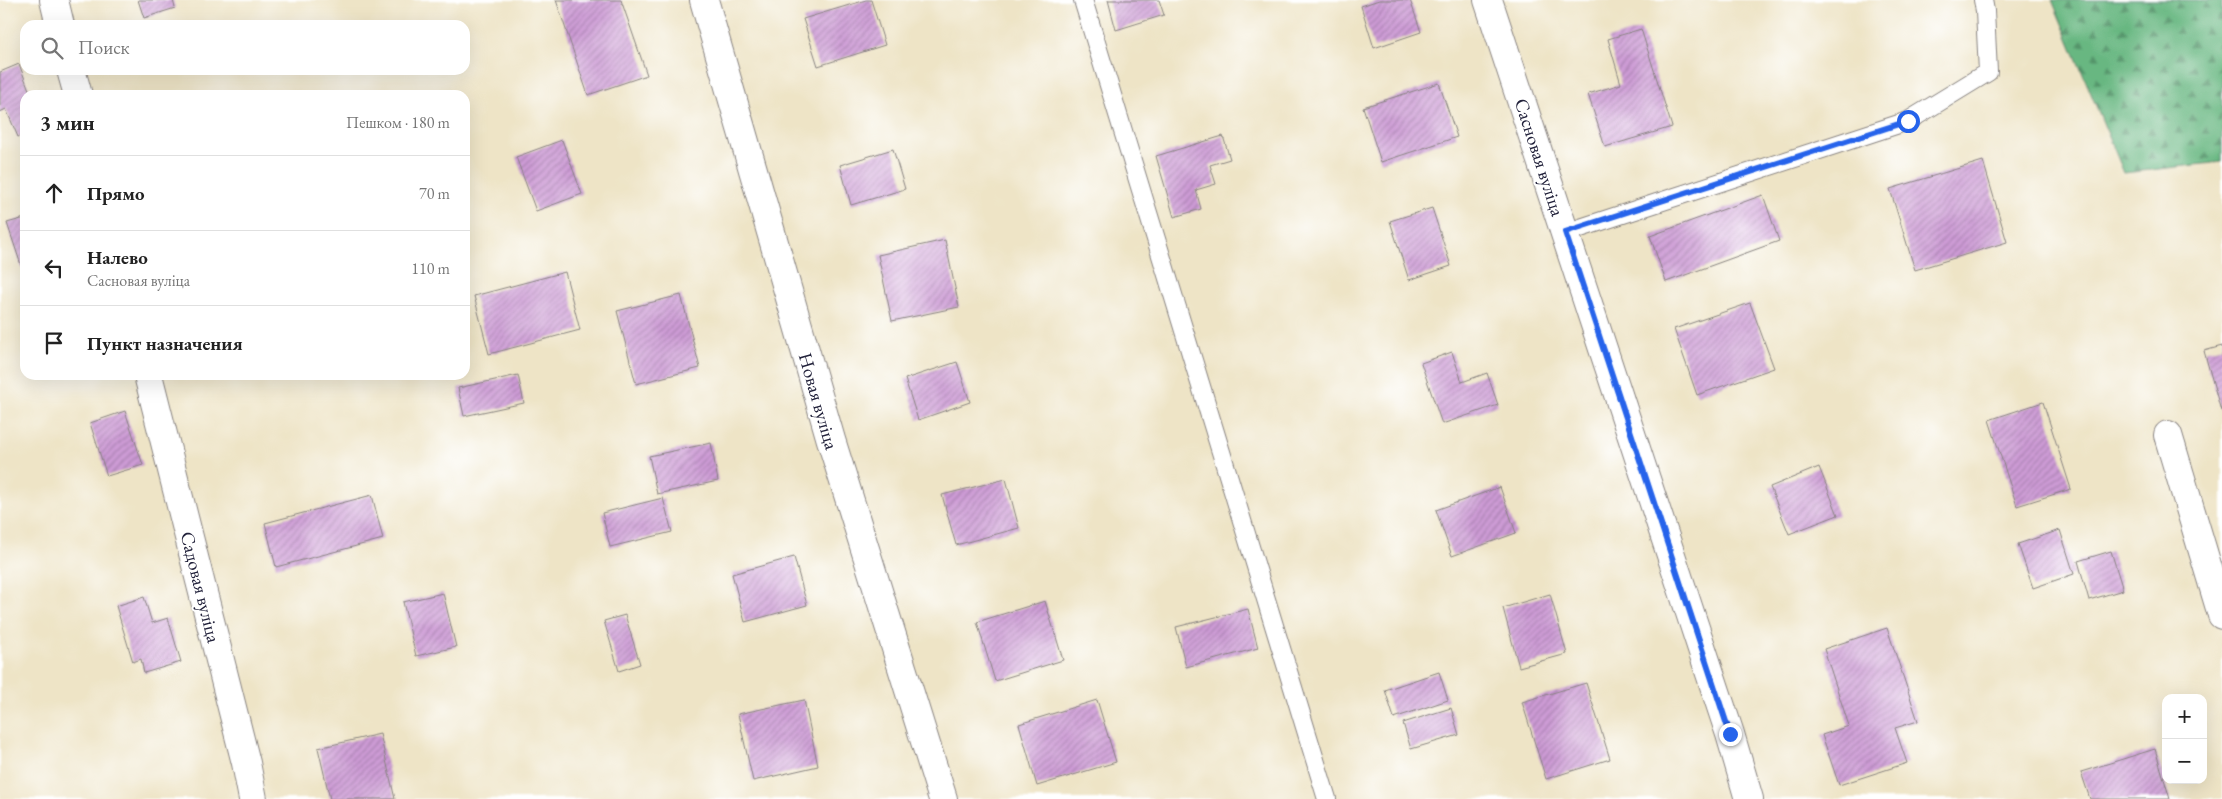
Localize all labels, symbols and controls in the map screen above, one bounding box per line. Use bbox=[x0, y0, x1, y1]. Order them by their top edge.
search box bbox=[20, 20, 470, 75]
icon: search bbox=[38, 34, 66, 62]
text: Поиск bbox=[78, 35, 130, 60]
street label: Сасновая вуліца bbox=[1509, 95, 1570, 220]
text: 3 мин bbox=[40, 109, 95, 136]
route start bbox=[1897, 110, 1920, 133]
text: Пешком · 180 m bbox=[346, 112, 450, 133]
icon: ahead bbox=[40, 179, 68, 207]
text: Прямо bbox=[87, 181, 145, 206]
text: 70 m bbox=[419, 183, 450, 204]
text: Налево bbox=[87, 245, 148, 270]
icon: left bbox=[40, 254, 68, 282]
text: 110 m bbox=[411, 258, 450, 279]
text: Сасновая вуліца bbox=[87, 270, 190, 291]
icon: arrive bbox=[40, 329, 68, 357]
text: Пункт назначения bbox=[87, 331, 243, 356]
street label: Новая вуліца bbox=[793, 350, 844, 453]
street label: Садовая вуліца bbox=[175, 529, 227, 646]
map controls bbox=[2162, 694, 2207, 784]
button: + bbox=[2162, 694, 2207, 739]
route end bbox=[1719, 723, 1742, 746]
button: − bbox=[2162, 739, 2207, 784]

